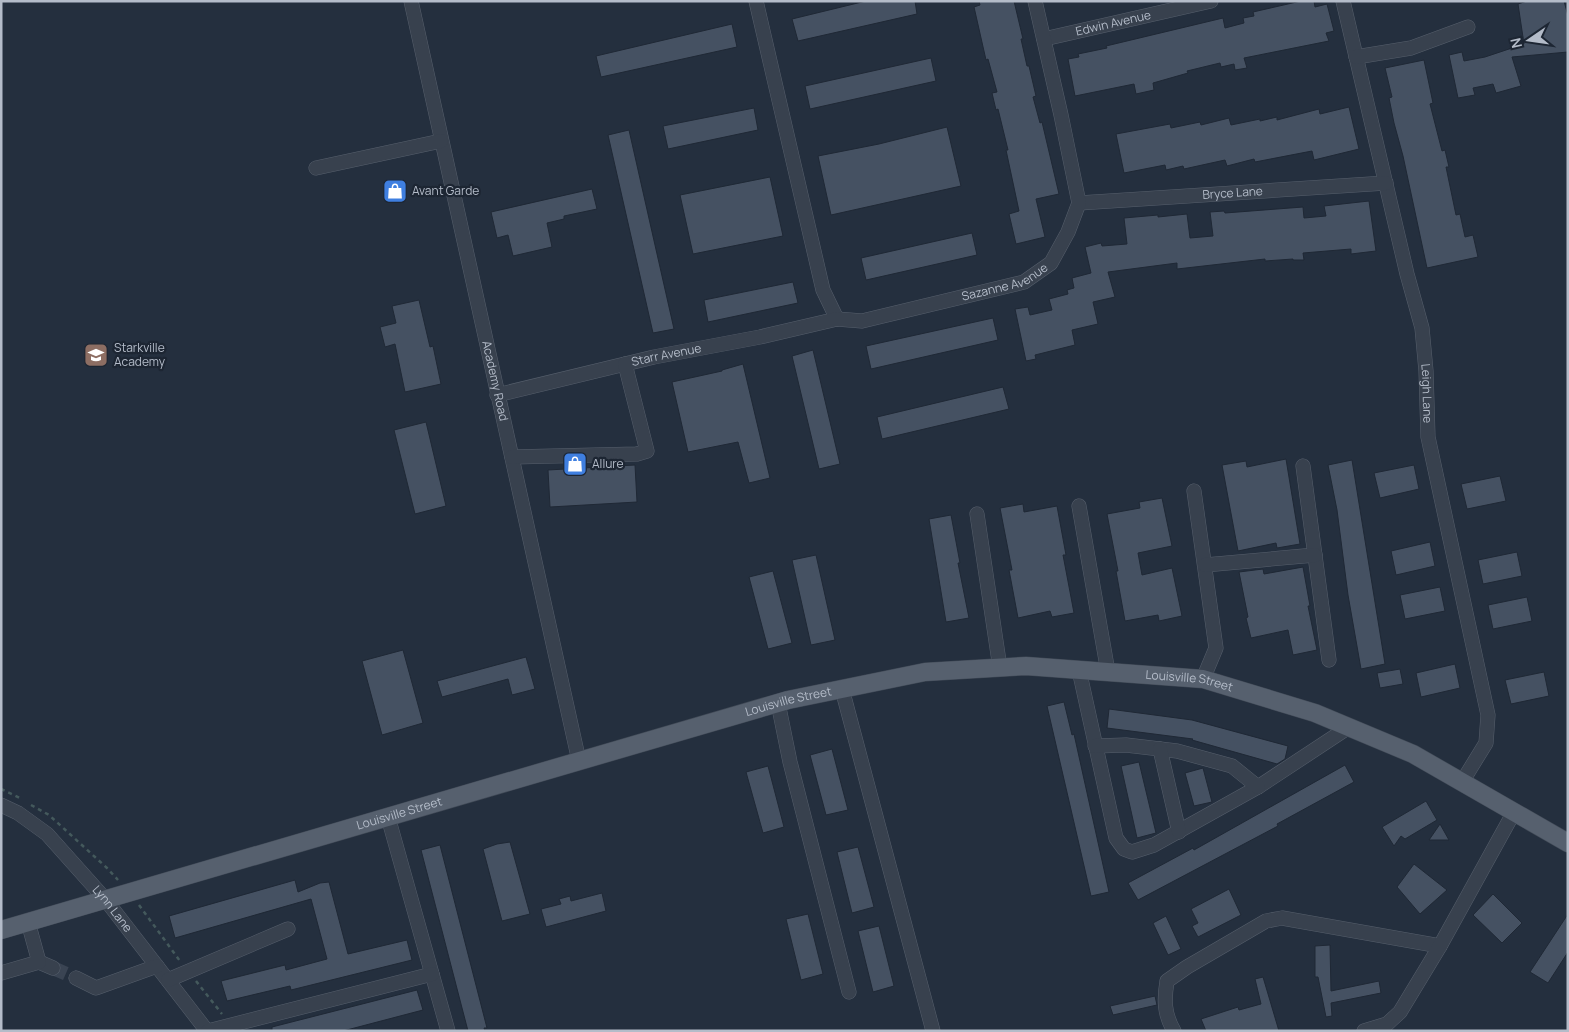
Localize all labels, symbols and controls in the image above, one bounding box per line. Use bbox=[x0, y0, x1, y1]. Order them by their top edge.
street label: Edwin Avenue bbox=[1074, 6, 1152, 40]
north arrow bbox=[1504, 15, 1554, 65]
text: N bbox=[1505, 36, 1526, 50]
shop icon: Avant Garde bbox=[382, 178, 408, 204]
place label: Avant Garde bbox=[412, 182, 479, 199]
street label: Bryce Lane bbox=[1202, 182, 1263, 203]
street label: Sazanne Avenue bbox=[960, 259, 1051, 305]
place label: Starkville Academy bbox=[114, 339, 166, 370]
street label: Academy Road bbox=[478, 339, 513, 423]
street label: Starr Avenue bbox=[629, 339, 703, 370]
school or university icon: Starkville Academy bbox=[83, 342, 109, 368]
street label: Leigh Lane bbox=[1417, 363, 1437, 423]
shop icon: Allure bbox=[562, 451, 588, 477]
place label: Allure bbox=[592, 455, 624, 472]
street label: Louisville Street bbox=[1145, 666, 1235, 696]
street label: Louisville Street bbox=[743, 682, 833, 720]
street label: Louisville Street bbox=[354, 792, 444, 834]
street label: Lynn Lane bbox=[89, 881, 137, 936]

